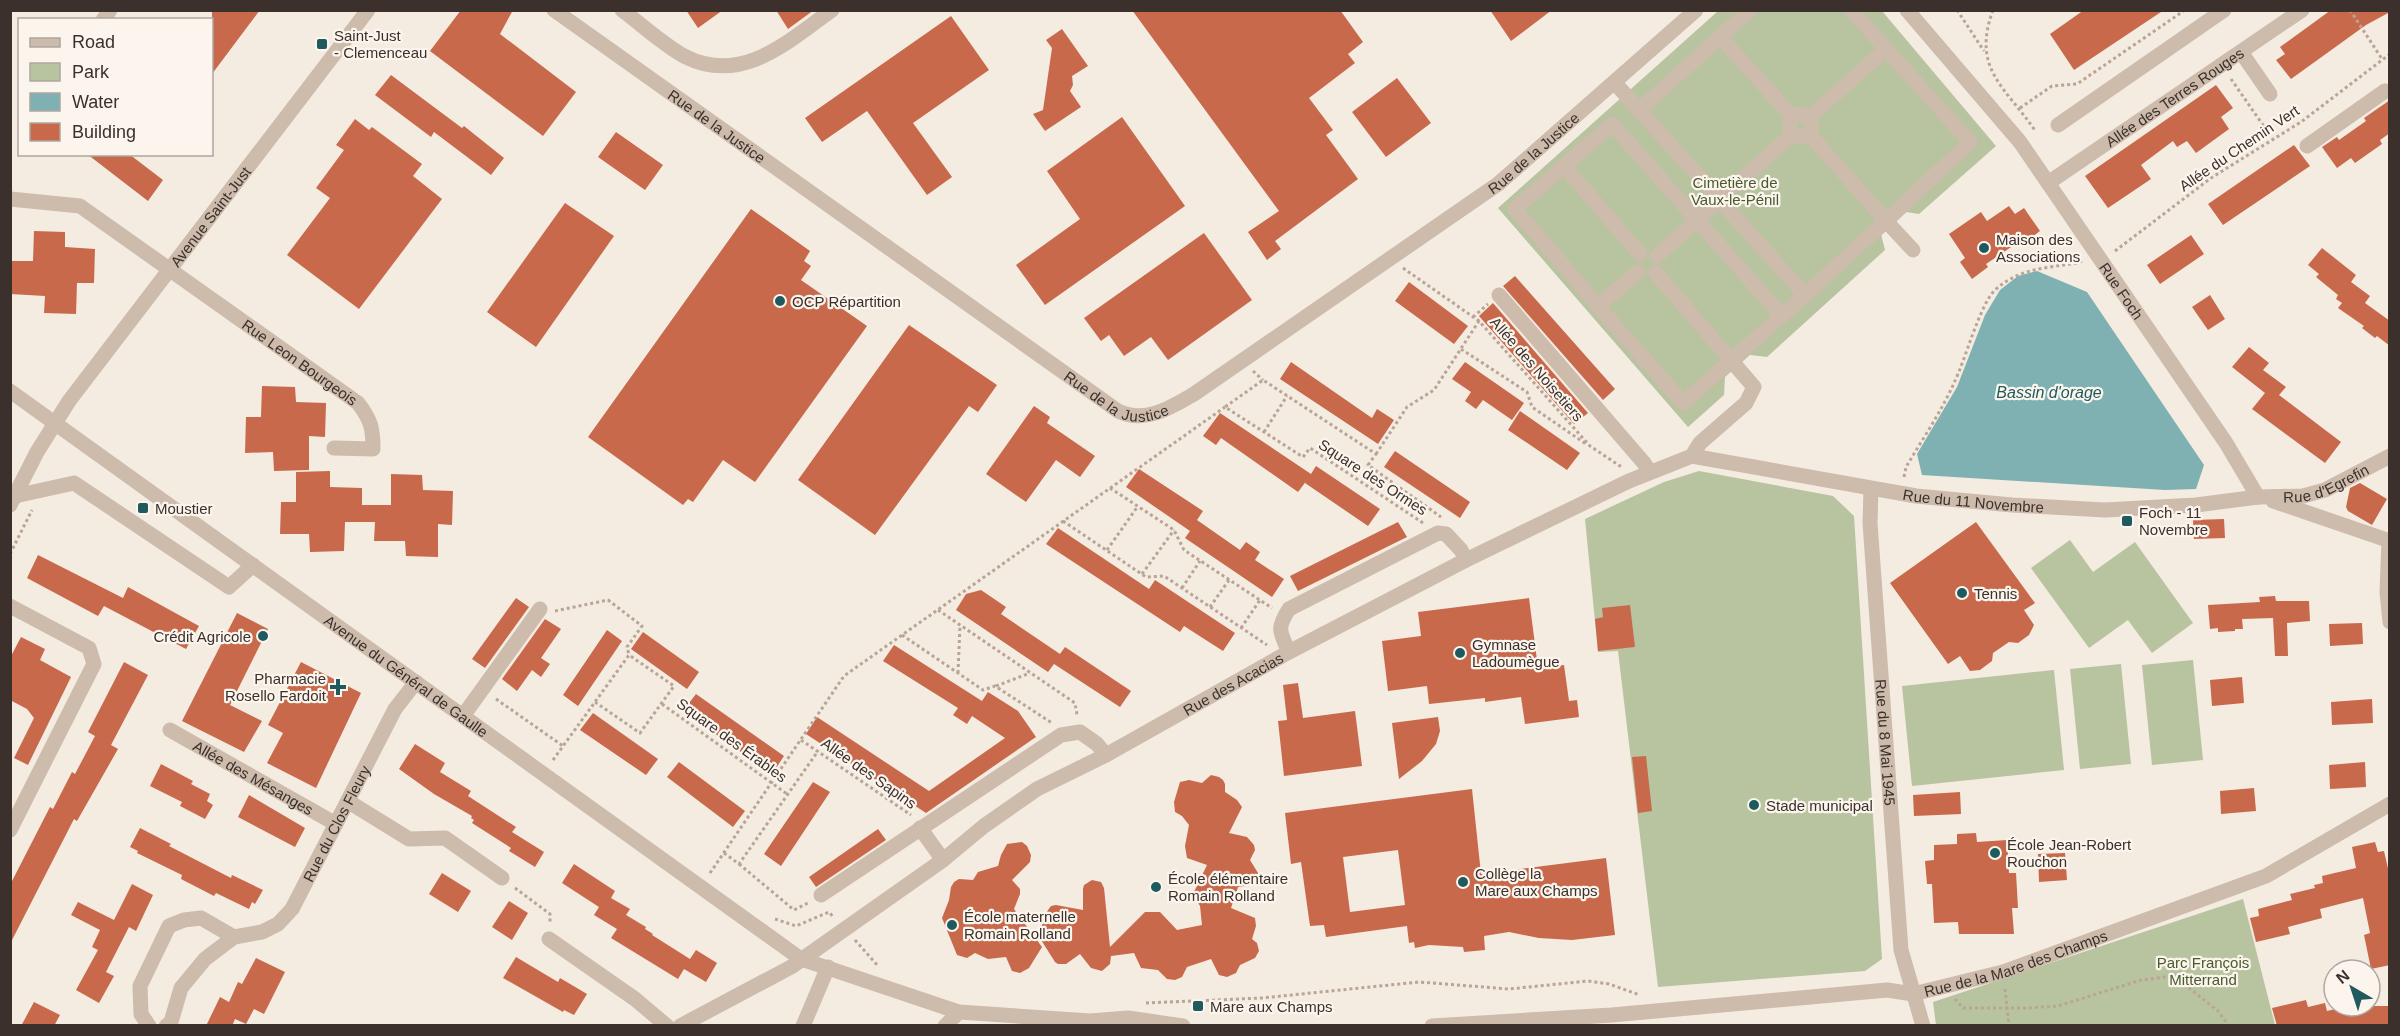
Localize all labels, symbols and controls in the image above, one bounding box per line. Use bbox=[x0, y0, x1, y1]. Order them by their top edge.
legend bbox=[18, 18, 213, 156]
place label: Saint-Just - Clemenceau bbox=[334, 27, 427, 61]
text: Road bbox=[72, 32, 115, 52]
marker: Saint-Just - Clemenceau bbox=[315, 37, 329, 51]
street label: Allée des Terres Rouges bbox=[2102, 44, 2247, 150]
text: Park bbox=[72, 62, 110, 82]
street label: Rue de la Justice bbox=[665, 86, 769, 166]
text: Water bbox=[72, 92, 119, 112]
street label: Allée du Chemin Vert bbox=[2176, 101, 2303, 194]
street label: Rue de la Justice bbox=[1484, 109, 1582, 197]
text: Building bbox=[72, 122, 136, 142]
street label: Avenue Saint-Just bbox=[166, 162, 254, 270]
park label: Cimetière de Vaux-le-Pénil bbox=[1691, 174, 1779, 208]
place label: Maison des Associations bbox=[1996, 231, 2080, 265]
marker: Maison des Associations bbox=[1977, 241, 1991, 255]
street label: Rue Foch bbox=[2096, 259, 2147, 322]
place label: OCP Répartition bbox=[792, 293, 901, 310]
marker: OCP Répartition bbox=[773, 294, 787, 308]
street label: Allée des Noisetiers bbox=[1487, 313, 1587, 425]
street label: Rue Leon Bourgeois bbox=[239, 315, 361, 408]
street label: Rue de la Justice bbox=[1061, 367, 1171, 424]
water label: Bassin d'orage bbox=[1996, 384, 2102, 401]
street label: Square des Ormes bbox=[1316, 436, 1430, 518]
street label: Rue d'Egrefin bbox=[2283, 460, 2371, 505]
street label: Rue du 11 Novembre bbox=[1902, 485, 2044, 515]
place label: Moustier bbox=[155, 500, 213, 517]
marker: Moustier bbox=[136, 501, 150, 515]
place label: Foch - 11 Novembre bbox=[2139, 504, 2208, 538]
marker: Foch - 11 Novembre bbox=[2120, 514, 2134, 528]
place label: Tennis bbox=[1974, 585, 2017, 602]
marker: Tennis bbox=[1955, 586, 1969, 600]
street label: Avenue du Général de Gaulle bbox=[321, 611, 492, 740]
place label: Crédit Agricole bbox=[153, 628, 251, 645]
marker: Crédit Agricole bbox=[256, 629, 270, 643]
place label: Gymnase Ladoumègue bbox=[1472, 636, 1560, 670]
marker: Gymnase Ladoumègue bbox=[1453, 646, 1467, 660]
street label: Rue des Acacias bbox=[1180, 649, 1286, 718]
place label: Pharmacie Rosello Fardoit bbox=[225, 670, 327, 704]
street label: Rue du 8 Mai 1945 bbox=[1873, 679, 1899, 806]
marker: Pharmacie Rosello Fardoit bbox=[331, 680, 345, 694]
street label: Square des Érables bbox=[674, 694, 790, 786]
street label: Allée des Sapins bbox=[818, 734, 920, 812]
street label: Allée des Mésanges bbox=[191, 737, 317, 818]
street label: Rue du Clos Fleury bbox=[299, 762, 373, 884]
place label: Stade municipal bbox=[1766, 797, 1873, 814]
marker: Stade municipal bbox=[1747, 798, 1761, 812]
place label: École Jean-Robert Rouchon bbox=[2007, 836, 2132, 870]
marker: École Jean-Robert Rouchon bbox=[1988, 846, 2002, 860]
place label: Collège la Mare aux Champs bbox=[1475, 865, 1598, 899]
place label: École élémentaire Romain Rolland bbox=[1168, 870, 1288, 904]
marker: Collège la Mare aux Champs bbox=[1456, 875, 1470, 889]
marker: École élémentaire Romain Rolland bbox=[1149, 880, 1163, 894]
place label: École maternelle Romain Rolland bbox=[964, 908, 1076, 942]
marker: École maternelle Romain Rolland bbox=[945, 918, 959, 932]
street label: Rue de la Mare des Champs bbox=[1922, 926, 2109, 999]
park label: Parc François Mitterrand bbox=[2157, 954, 2249, 988]
north arrow bbox=[2322, 958, 2382, 1018]
text: N bbox=[2333, 966, 2353, 987]
place label: Mare aux Champs bbox=[1210, 998, 1333, 1015]
marker: Mare aux Champs bbox=[1191, 999, 1205, 1013]

